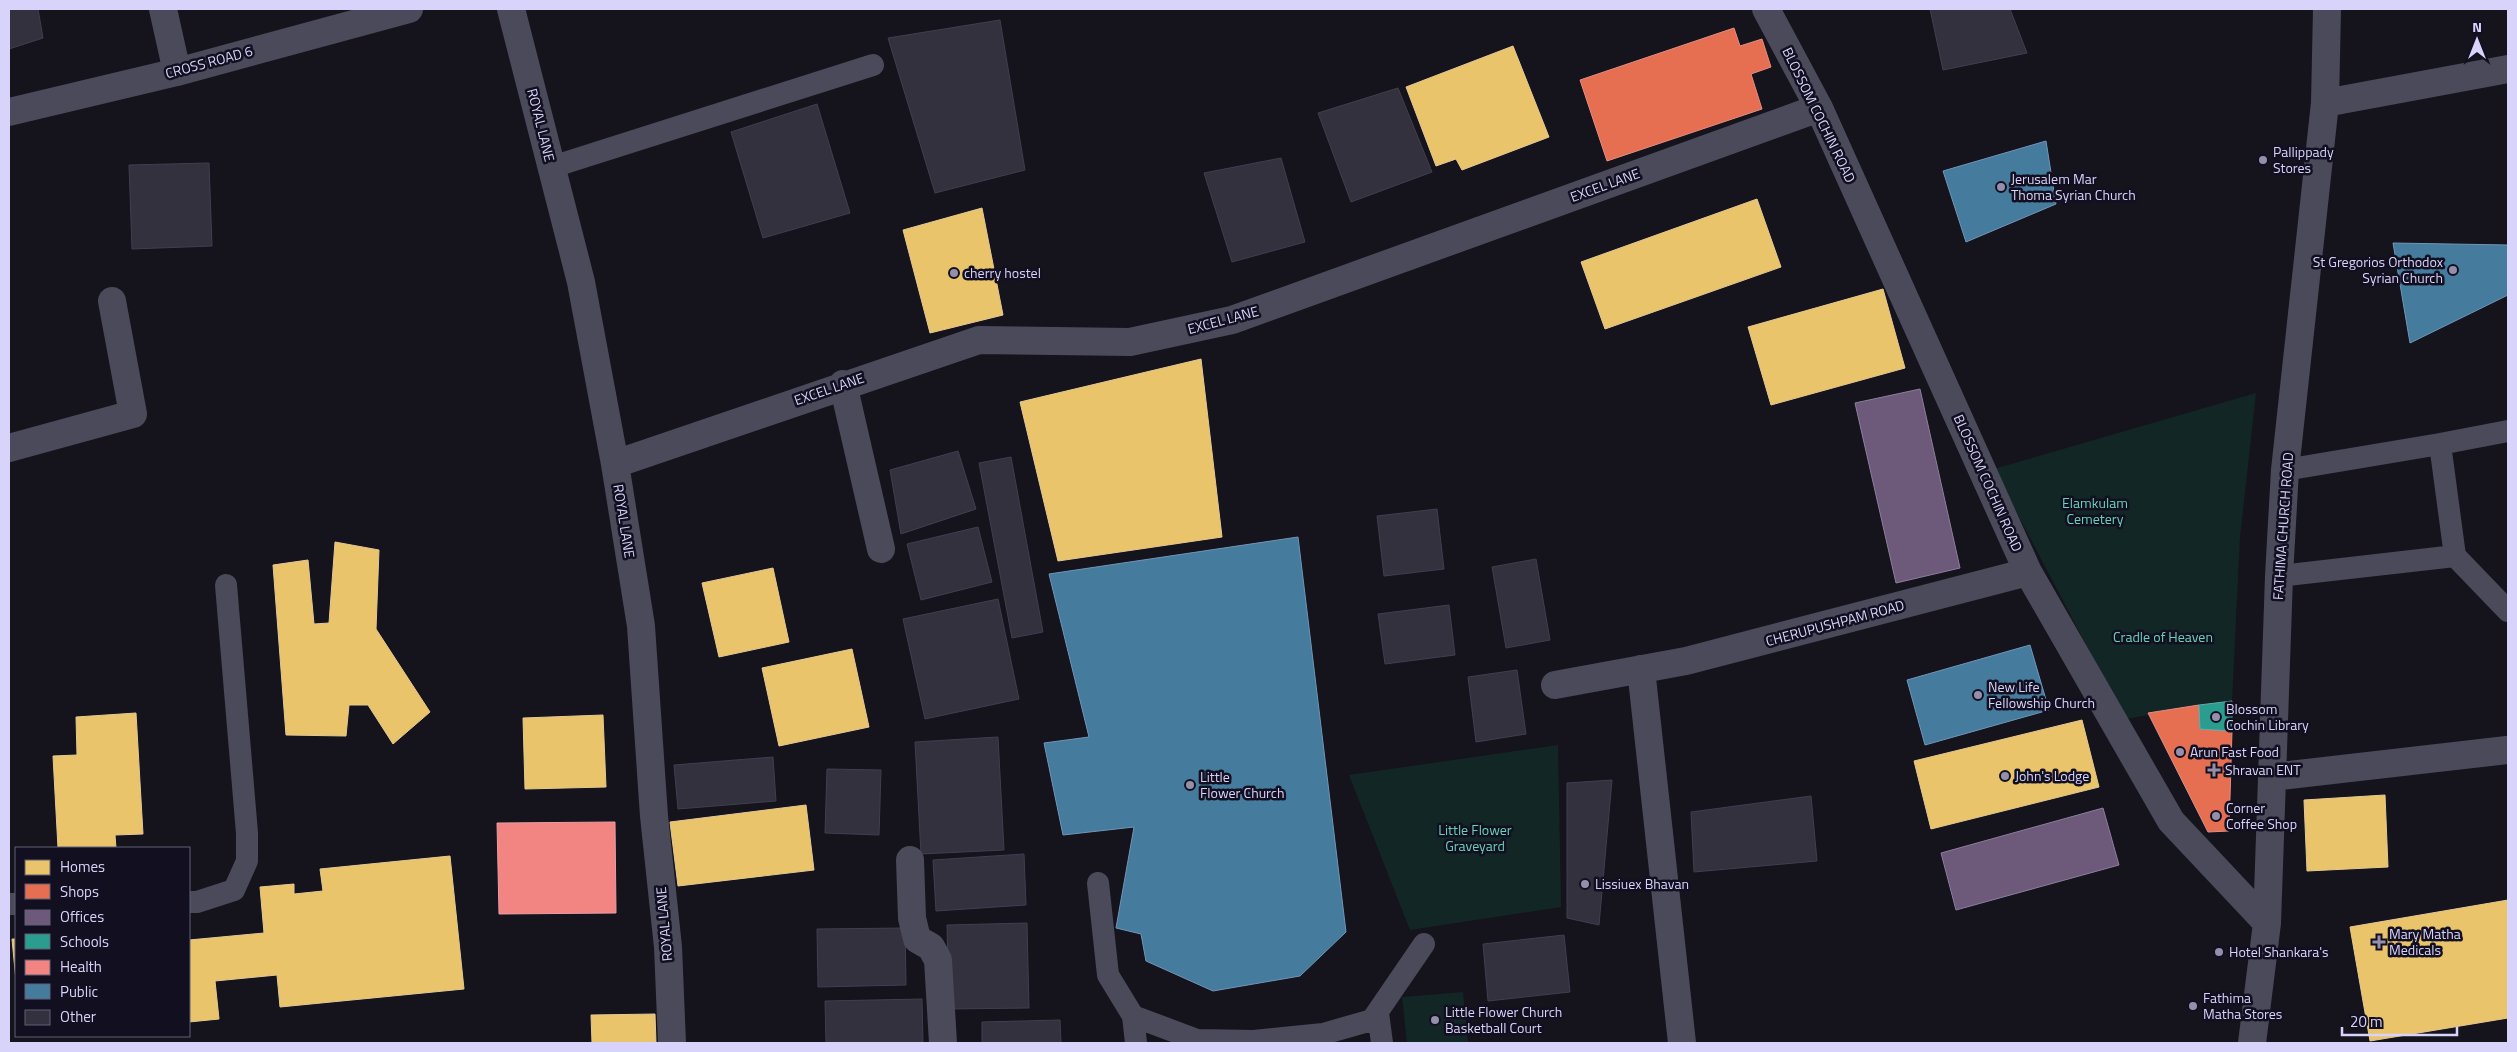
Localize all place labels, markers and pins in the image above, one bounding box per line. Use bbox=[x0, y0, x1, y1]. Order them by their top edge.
place label: Pallippady Stores bbox=[2273, 141, 2334, 178]
marker: Pallippady Stores bbox=[2257, 154, 2269, 166]
place label: Jerusalem Mar Thoma Syrian Church bbox=[2011, 168, 2136, 205]
marker: Jerusalem Mar Thoma Syrian Church bbox=[1995, 181, 2007, 193]
place label: St Gregorios Orthodox Syrian Church bbox=[2313, 251, 2444, 288]
place label: cherry hostel bbox=[964, 262, 1041, 283]
marker: St Gregorios Orthodox Syrian Church bbox=[2447, 264, 2459, 276]
marker: cherry hostel bbox=[948, 267, 960, 279]
place label: New Life Fellowship Church bbox=[1988, 676, 2095, 713]
marker: New Life Fellowship Church bbox=[1972, 689, 1984, 701]
place label: Blossom Cochin Library bbox=[2226, 698, 2309, 735]
marker: Blossom Cochin Library bbox=[2210, 711, 2222, 723]
place label: Arun Fast Food bbox=[2190, 741, 2279, 762]
marker: Arun Fast Food bbox=[2174, 746, 2186, 758]
place label: Shravan ENT bbox=[2225, 759, 2301, 780]
marker: Shravan ENT bbox=[2207, 763, 2221, 777]
place label: John's Lodge bbox=[2015, 765, 2089, 786]
place label: Little Flower Church bbox=[1200, 766, 1284, 803]
marker: John's Lodge bbox=[1999, 770, 2011, 782]
marker: Little Flower Church bbox=[1184, 779, 1196, 791]
place label: Corner Coffee Shop bbox=[2226, 797, 2297, 834]
marker: Corner Coffee Shop bbox=[2210, 810, 2222, 822]
place label: Lissiuex Bhavan bbox=[1595, 873, 1689, 894]
marker: Lissiuex Bhavan bbox=[1579, 878, 1591, 890]
place label: Mary Matha Medicals bbox=[2389, 923, 2461, 960]
marker: Mary Matha Medicals bbox=[2373, 936, 2385, 948]
place label: Hotel Shankara's bbox=[2229, 941, 2328, 962]
marker: Hotel Shankara's bbox=[2213, 946, 2225, 958]
place label: Fathima Matha Stores bbox=[2203, 987, 2282, 1024]
marker: Fathima Matha Stores bbox=[2187, 1000, 2199, 1012]
place label: Little Flower Church Basketball Court bbox=[1445, 1001, 1562, 1038]
marker: Little Flower Church Basketball Court bbox=[1429, 1014, 1441, 1026]

